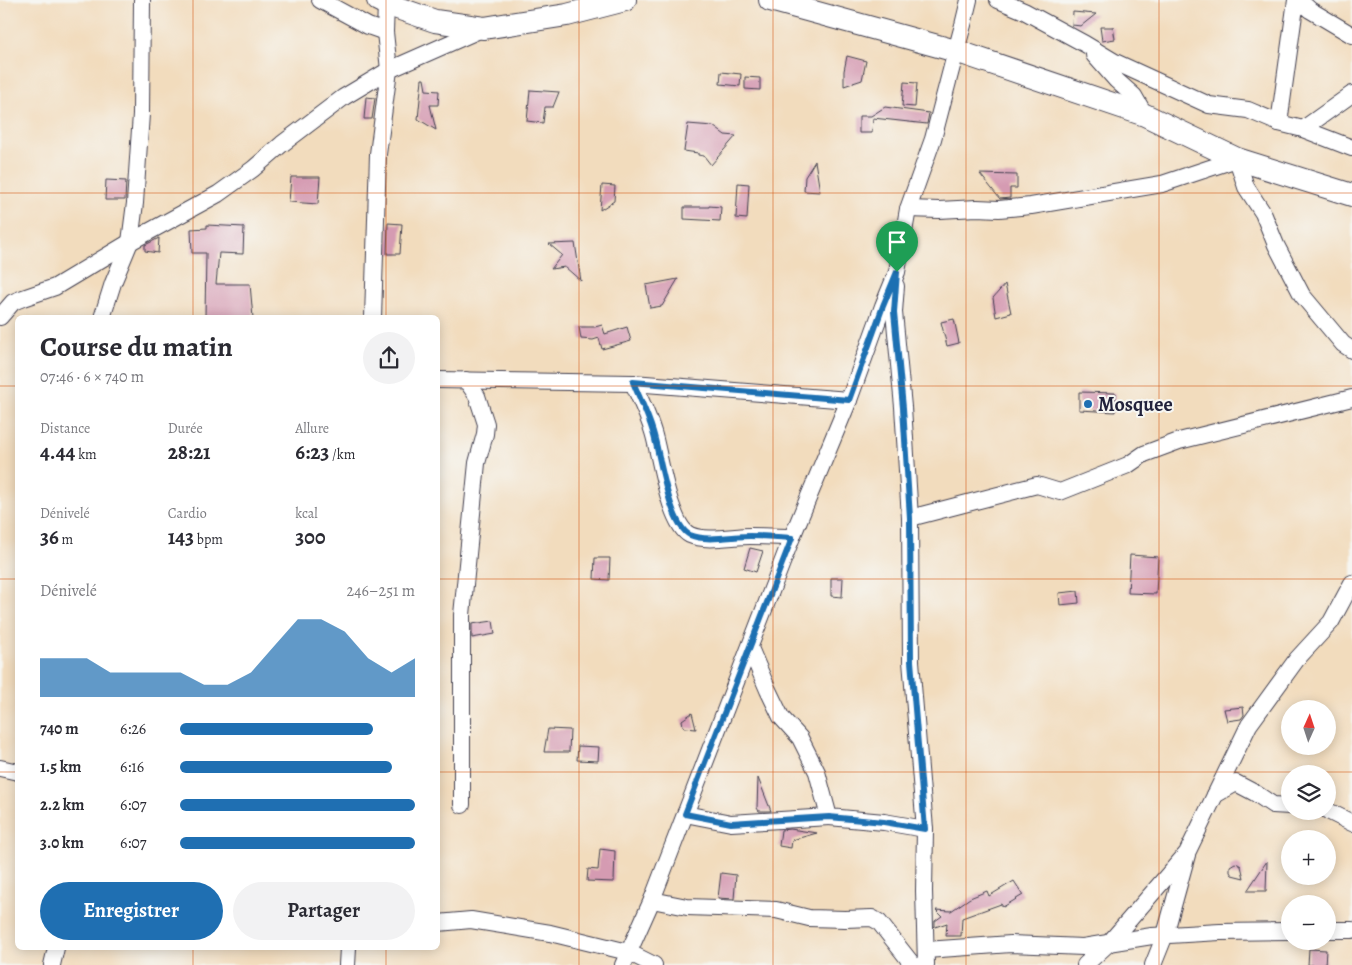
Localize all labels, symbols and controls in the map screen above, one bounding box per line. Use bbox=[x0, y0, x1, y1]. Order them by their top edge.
pin bbox=[876, 221, 918, 272]
icon: arrive bbox=[883, 228, 911, 256]
text: Course du matin bbox=[40, 328, 233, 366]
button: share bbox=[363, 332, 415, 384]
text: 07:46 · 6 × 740 m bbox=[40, 366, 144, 388]
place label: Mosquee bbox=[1098, 391, 1173, 418]
marker: Mosquee bbox=[1082, 398, 1094, 410]
text: Distance bbox=[40, 419, 90, 438]
text: Durée bbox=[168, 419, 203, 438]
text: Allure bbox=[295, 419, 329, 438]
text: 4.44 bbox=[40, 438, 75, 466]
text: 28:21 bbox=[168, 438, 211, 466]
text: 6:23 bbox=[295, 438, 329, 466]
text: km bbox=[75, 445, 97, 464]
text: /km bbox=[329, 445, 355, 464]
text: Dénivelé bbox=[40, 504, 90, 523]
text: Cardio bbox=[168, 504, 207, 523]
text: kcal bbox=[295, 504, 318, 523]
text: 36 bbox=[40, 523, 59, 551]
text: 143 bbox=[168, 523, 194, 551]
text: 300 bbox=[295, 523, 325, 551]
text: m bbox=[59, 530, 73, 549]
text: bpm bbox=[194, 530, 223, 549]
text: Dénivelé bbox=[40, 580, 97, 602]
text: 246–251 m bbox=[347, 580, 415, 602]
north arrow bbox=[1281, 700, 1336, 755]
map controls bbox=[1281, 700, 1336, 950]
text: 740 m bbox=[40, 718, 79, 740]
text: 6:26 bbox=[120, 718, 146, 740]
text: 1.5 km bbox=[40, 756, 81, 778]
text: 6:16 bbox=[120, 756, 144, 778]
button: layers bbox=[1281, 765, 1336, 820]
text: 2.2 km bbox=[40, 794, 84, 816]
text: 6:07 bbox=[120, 794, 146, 816]
button: + bbox=[1281, 830, 1336, 885]
text: 3.0 km bbox=[40, 832, 84, 854]
text: 6:07 bbox=[120, 832, 146, 854]
button: Enregistrer bbox=[40, 882, 223, 940]
button: Partager bbox=[233, 882, 415, 940]
button: − bbox=[1281, 895, 1336, 950]

